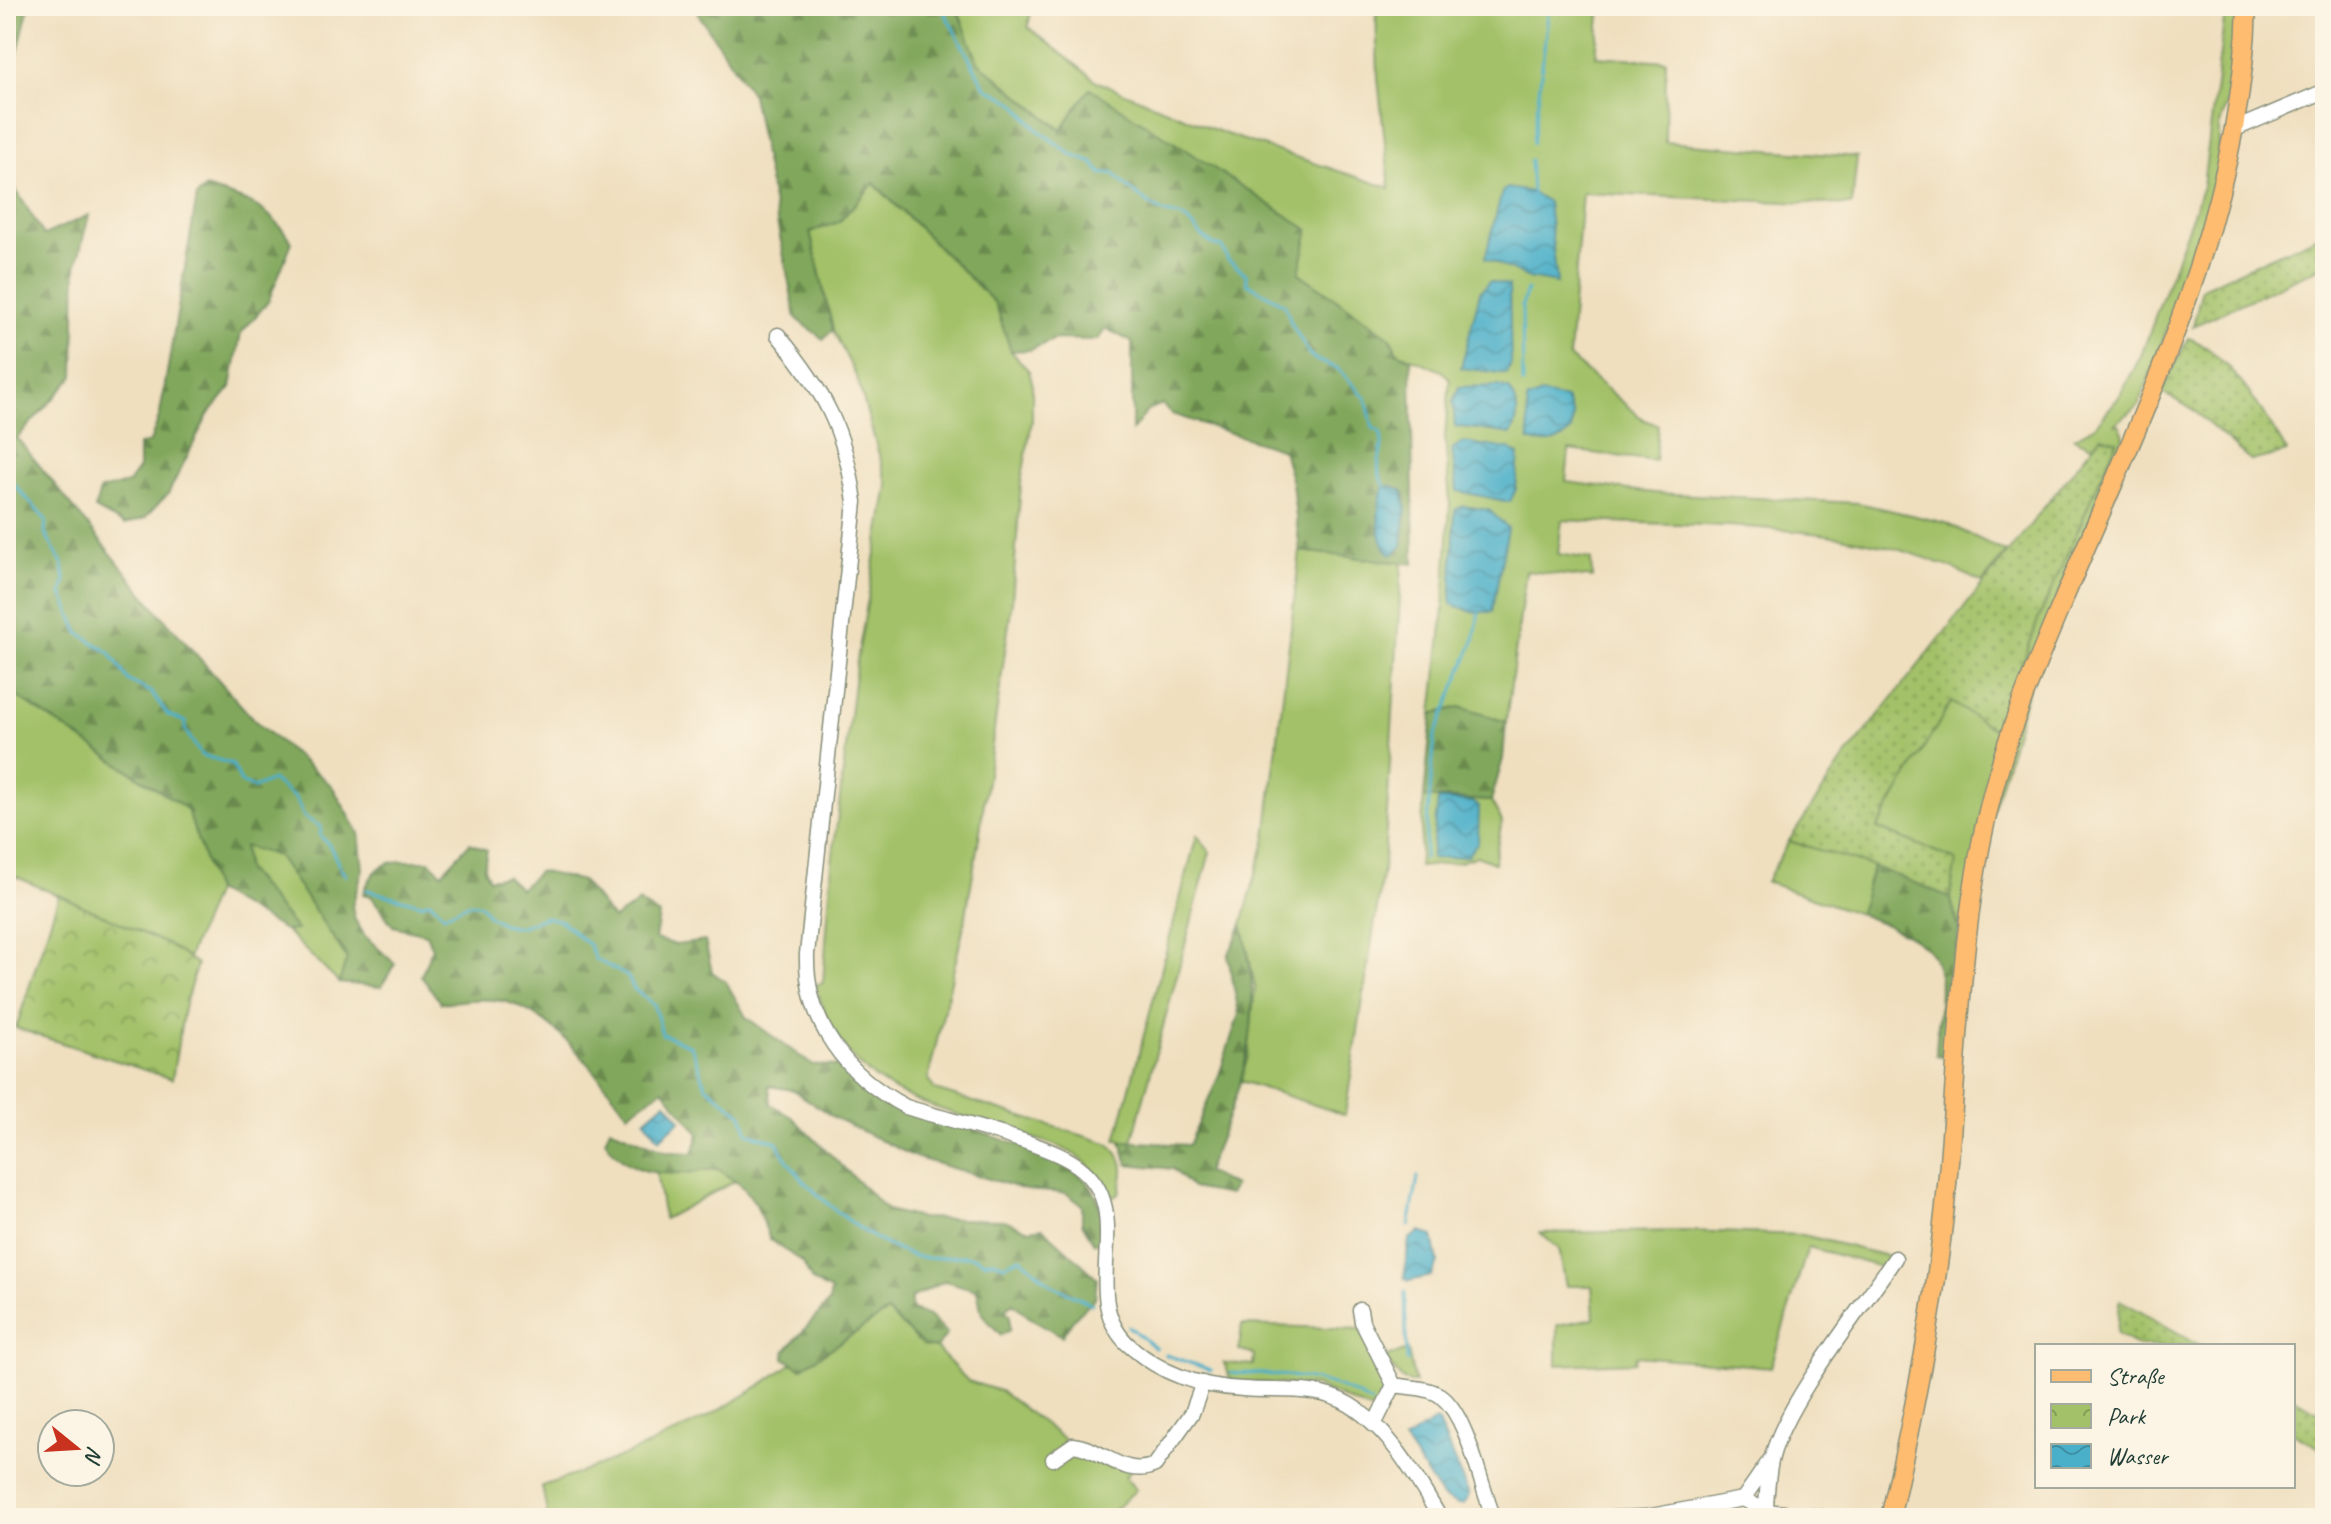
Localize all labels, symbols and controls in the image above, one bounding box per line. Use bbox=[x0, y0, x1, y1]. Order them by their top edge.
legend bbox=[2035, 1344, 2295, 1488]
text: Straße bbox=[2107, 1361, 2166, 1391]
text: Park bbox=[2107, 1401, 2147, 1431]
north arrow bbox=[36, 1408, 116, 1488]
text: Wasser bbox=[2107, 1441, 2170, 1471]
text: N bbox=[78, 1443, 109, 1468]

